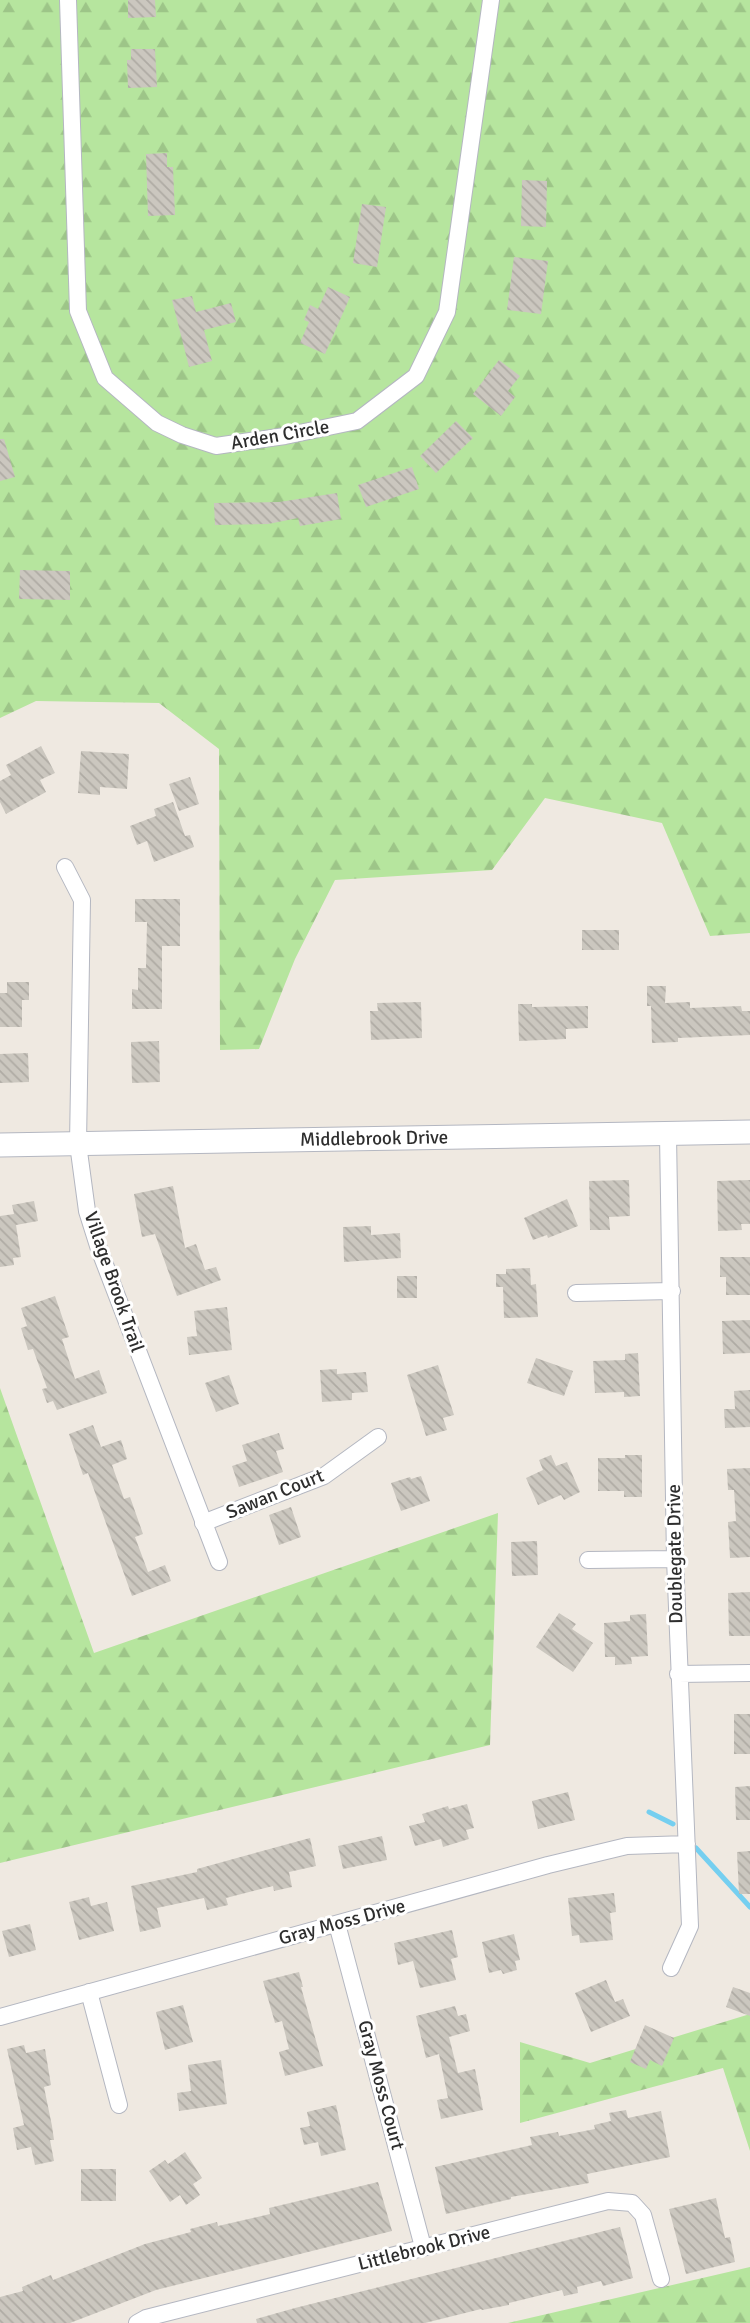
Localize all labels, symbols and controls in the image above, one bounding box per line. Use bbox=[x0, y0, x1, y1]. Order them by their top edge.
street label: Arden Circle bbox=[229, 415, 331, 455]
street label: Middlebrook Drive bbox=[300, 1125, 448, 1152]
street label: Village Brook Trail bbox=[79, 1208, 149, 1356]
street label: Sawan Court bbox=[223, 1463, 328, 1524]
street label: Doublegate Drive bbox=[662, 1484, 688, 1624]
street label: Gray Moss Drive bbox=[276, 1894, 408, 1950]
street label: Gray Moss Court bbox=[352, 2018, 410, 2153]
street label: Littlebrook Drive bbox=[355, 2220, 493, 2276]

